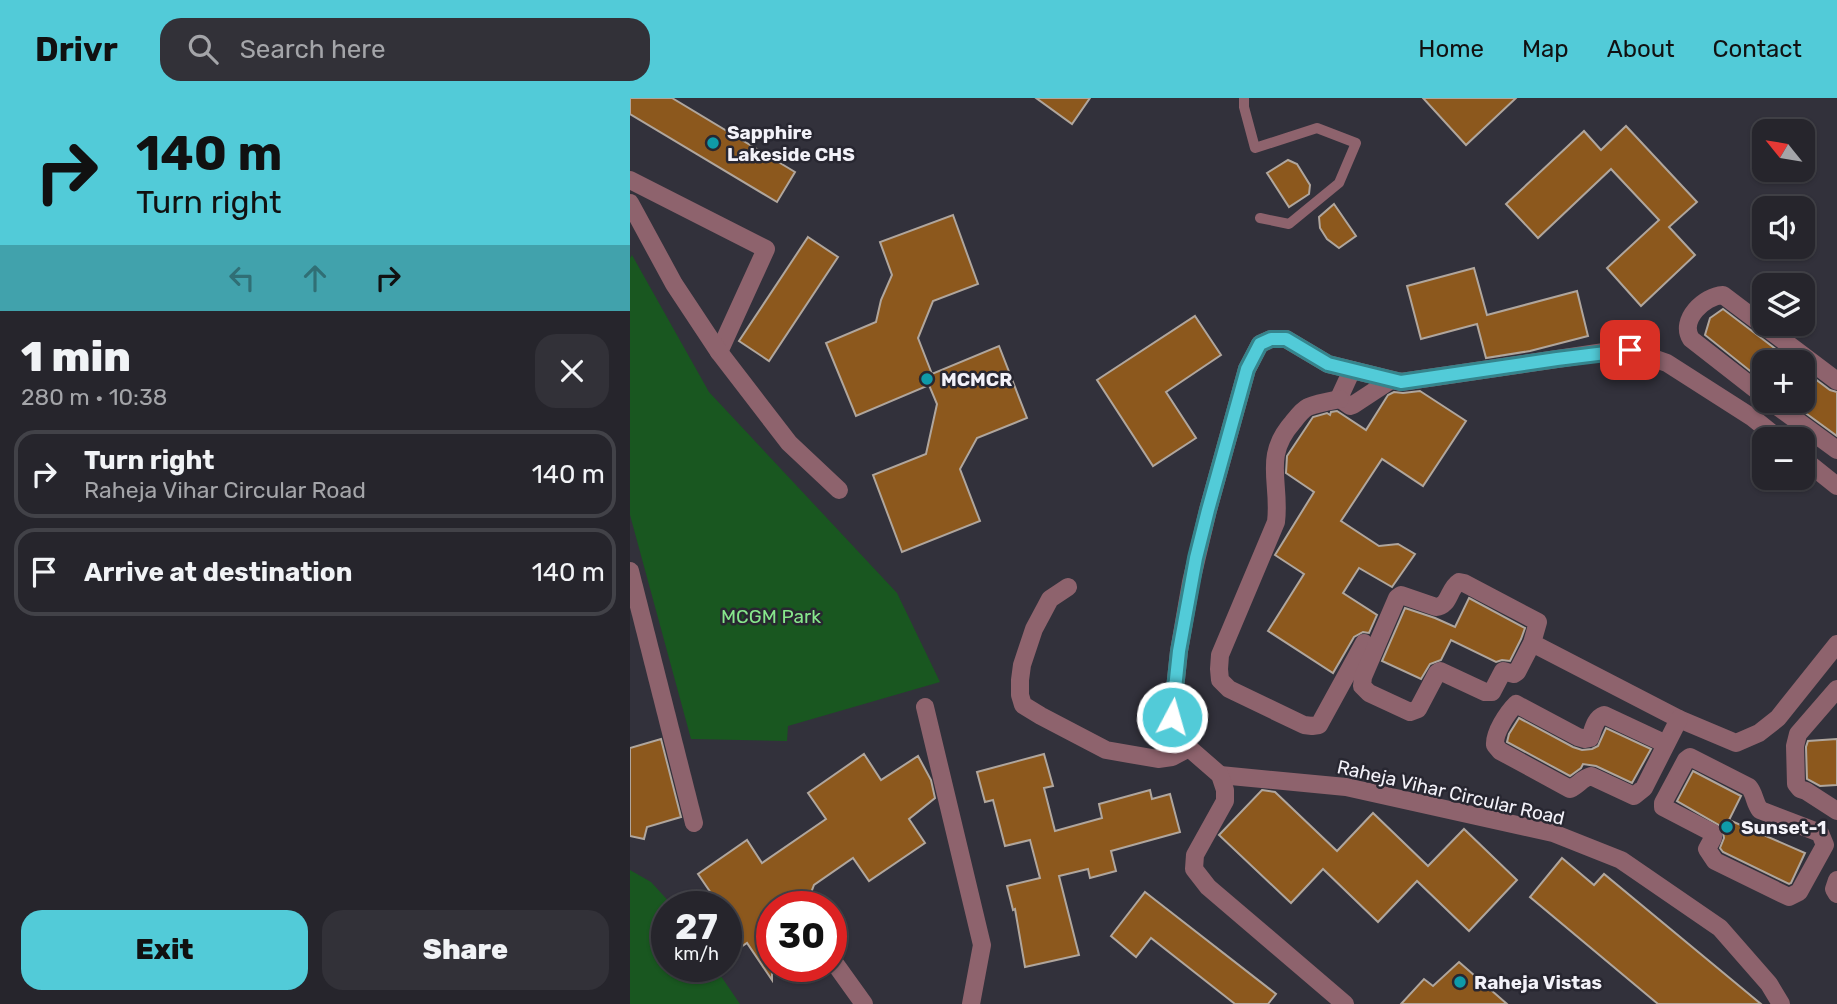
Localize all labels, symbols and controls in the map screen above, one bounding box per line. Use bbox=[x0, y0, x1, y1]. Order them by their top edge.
search box bbox=[160, 18, 650, 81]
text: Drivr bbox=[35, 30, 118, 69]
icon: search bbox=[184, 30, 222, 68]
text: Search here bbox=[240, 34, 386, 65]
text: Home bbox=[1418, 35, 1484, 63]
text: Map bbox=[1522, 35, 1569, 63]
text: About bbox=[1607, 35, 1675, 63]
text: Contact bbox=[1713, 35, 1802, 63]
north arrow bbox=[1752, 119, 1815, 182]
map controls bbox=[1752, 119, 1815, 490]
place label: Sapphire Lakeside CHS bbox=[727, 121, 855, 166]
text: 140 m bbox=[136, 124, 282, 182]
icon: right bbox=[21, 126, 112, 217]
marker: Sapphire Lakeside CHS bbox=[705, 135, 721, 151]
text: Turn right bbox=[136, 183, 281, 221]
button: sound bbox=[1752, 196, 1815, 259]
icon: left bbox=[223, 259, 261, 297]
icon: ahead bbox=[296, 259, 334, 297]
icon: right bbox=[369, 259, 407, 297]
button: layers bbox=[1752, 273, 1815, 336]
pin bbox=[1600, 320, 1660, 380]
icon: arrive bbox=[1611, 331, 1649, 369]
text: 1 min bbox=[21, 332, 131, 382]
button: close bbox=[535, 334, 609, 408]
button: + bbox=[1752, 350, 1815, 413]
place label: MCMCR bbox=[941, 368, 1012, 391]
marker: MCMCR bbox=[919, 371, 935, 387]
text: 280 m · 10:38 bbox=[21, 383, 167, 411]
button: − bbox=[1752, 427, 1815, 490]
text: Turn right bbox=[84, 445, 214, 476]
icon: right bbox=[25, 455, 63, 493]
text: 140 m bbox=[532, 459, 605, 490]
text: Raheja Vihar Circular Road bbox=[84, 476, 366, 504]
icon: arrive bbox=[25, 553, 63, 591]
text: Arrive at destination bbox=[84, 557, 352, 588]
text: 140 m bbox=[532, 557, 605, 588]
park label: MCGM Park bbox=[721, 605, 821, 628]
position arrow bbox=[1135, 680, 1209, 754]
street label: Raheja Vihar Circular Road bbox=[1335, 755, 1567, 830]
place label: Sunset-1 bbox=[1741, 816, 1827, 839]
marker: Sunset-1 bbox=[1719, 819, 1735, 835]
speed limit sign: 30 bbox=[756, 891, 847, 982]
text: 27 bbox=[675, 906, 718, 948]
button: Exit bbox=[21, 910, 308, 990]
button: Share bbox=[322, 910, 609, 990]
text: km/h bbox=[674, 943, 719, 965]
place label: Raheja Vistas bbox=[1474, 971, 1602, 994]
marker: Raheja Vistas bbox=[1452, 974, 1468, 990]

